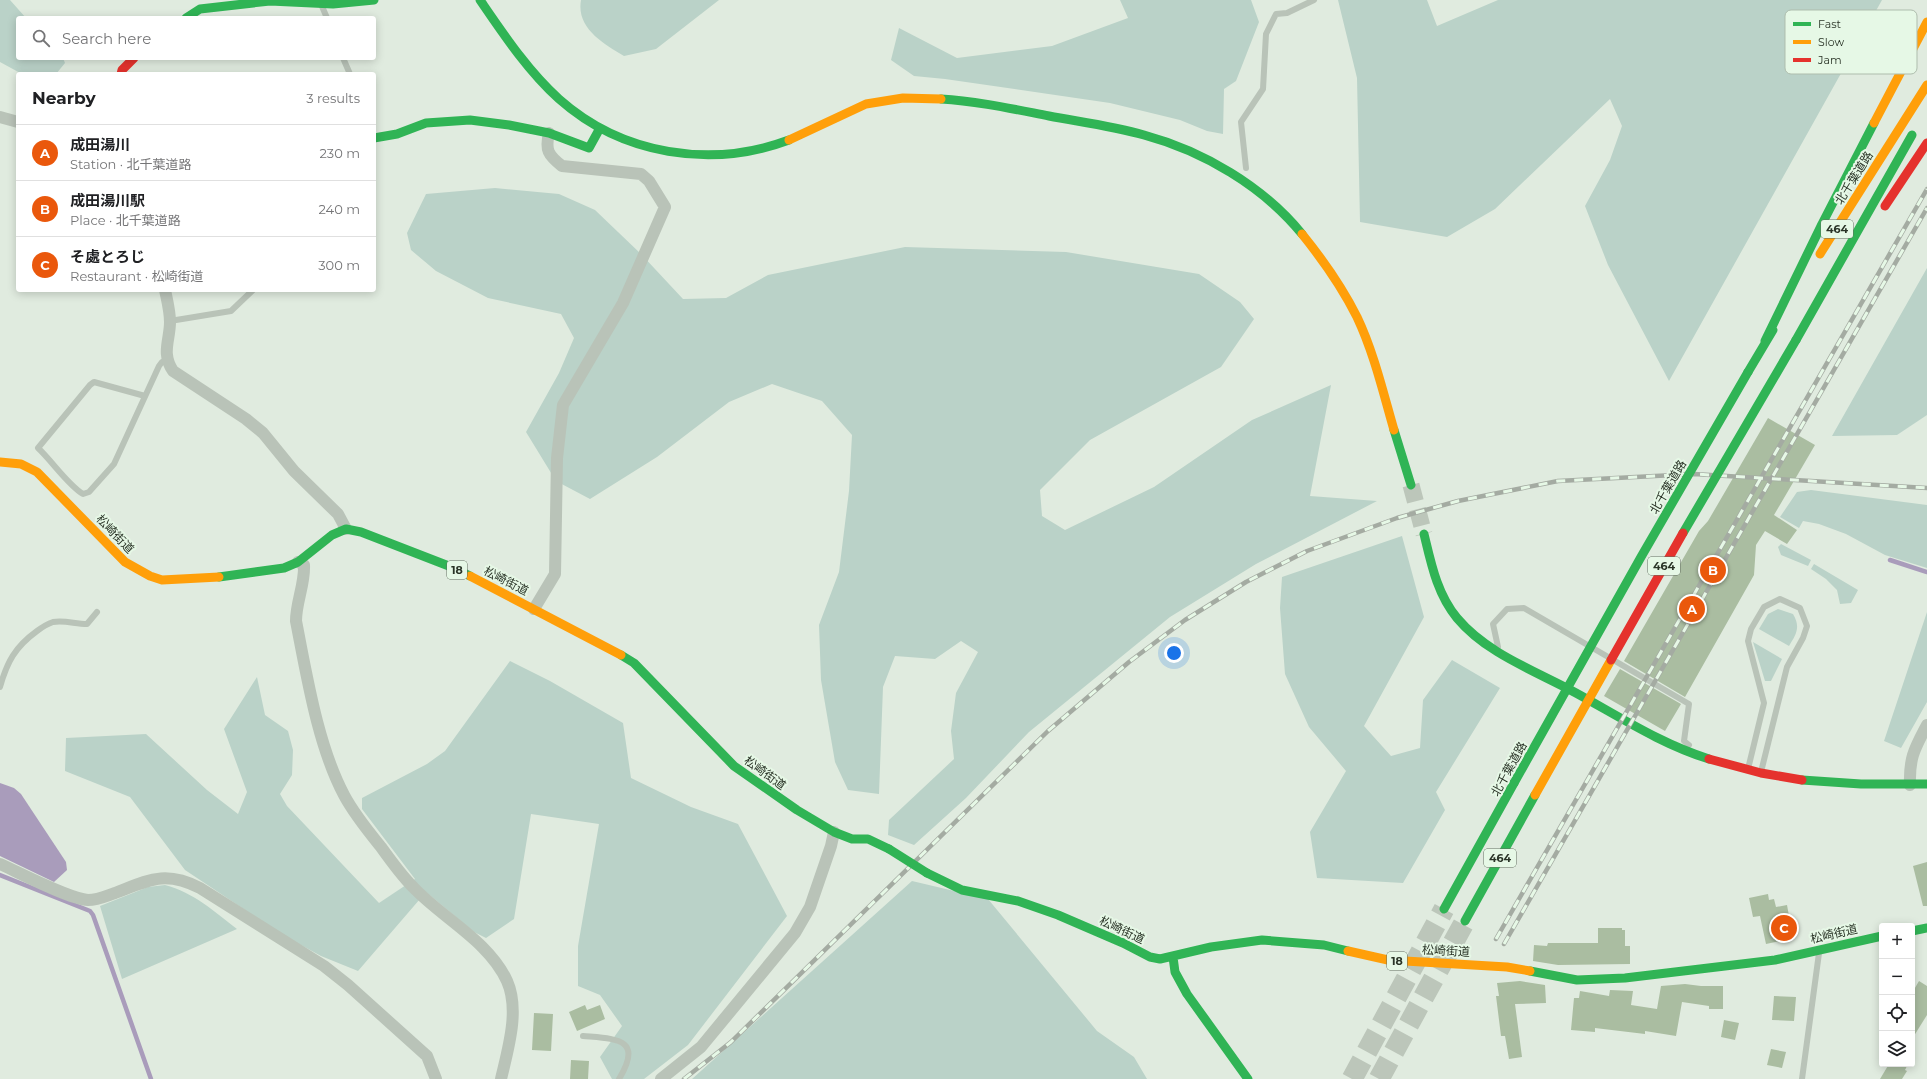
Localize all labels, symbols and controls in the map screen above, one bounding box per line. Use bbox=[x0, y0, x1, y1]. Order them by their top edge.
legend bbox=[1785, 10, 1917, 74]
search box bbox=[16, 16, 376, 60]
text: Fast bbox=[1818, 17, 1842, 31]
icon: search bbox=[30, 27, 52, 49]
text: Search here bbox=[62, 29, 151, 48]
text: Slow bbox=[1818, 35, 1844, 49]
text: Jam bbox=[1817, 53, 1842, 67]
text: Nearby bbox=[32, 88, 96, 108]
text: 3 results bbox=[306, 90, 360, 106]
text: 成田湯川 bbox=[70, 135, 130, 154]
text: A bbox=[40, 145, 50, 161]
text: 230 m bbox=[319, 145, 360, 161]
street label: 北千葉道路 bbox=[1831, 148, 1876, 207]
text: Station · 北千葉道路 bbox=[70, 156, 192, 172]
text: 成田湯川駅 bbox=[70, 191, 145, 210]
text: B bbox=[40, 201, 50, 217]
text: 240 m bbox=[319, 201, 360, 217]
text: Place · 北千葉道路 bbox=[70, 212, 181, 228]
road number: 464 bbox=[1821, 220, 1853, 238]
text: そ處とろじ bbox=[70, 247, 145, 266]
text: C bbox=[40, 257, 50, 273]
text: 300 m bbox=[318, 257, 360, 273]
text: Restaurant · 松崎街道 bbox=[70, 268, 204, 284]
street label: 北千葉道路 bbox=[1646, 457, 1689, 516]
street label: 松崎街道 bbox=[93, 511, 137, 556]
pin: B bbox=[1700, 555, 1726, 585]
road number: 464 bbox=[1648, 557, 1680, 575]
road number: 18 bbox=[447, 561, 467, 579]
street label: 松崎街道 bbox=[481, 563, 531, 598]
pin: A bbox=[1679, 594, 1705, 624]
your location bbox=[1164, 643, 1184, 663]
street label: 北千葉道路 bbox=[1487, 739, 1530, 799]
street label: 松崎街道 bbox=[741, 752, 789, 793]
road number: 464 bbox=[1484, 849, 1516, 867]
street label: 松崎街道 bbox=[1097, 913, 1147, 946]
pin: C bbox=[1771, 913, 1797, 943]
street label: 松崎街道 bbox=[1809, 921, 1859, 946]
map controls bbox=[1879, 923, 1915, 1067]
button: + bbox=[1879, 923, 1915, 959]
street label: 松崎街道 bbox=[1422, 942, 1470, 959]
road number: 18 bbox=[1387, 952, 1407, 970]
button: − bbox=[1879, 959, 1915, 995]
button: locate bbox=[1879, 995, 1915, 1031]
button: layers bbox=[1879, 1031, 1915, 1067]

